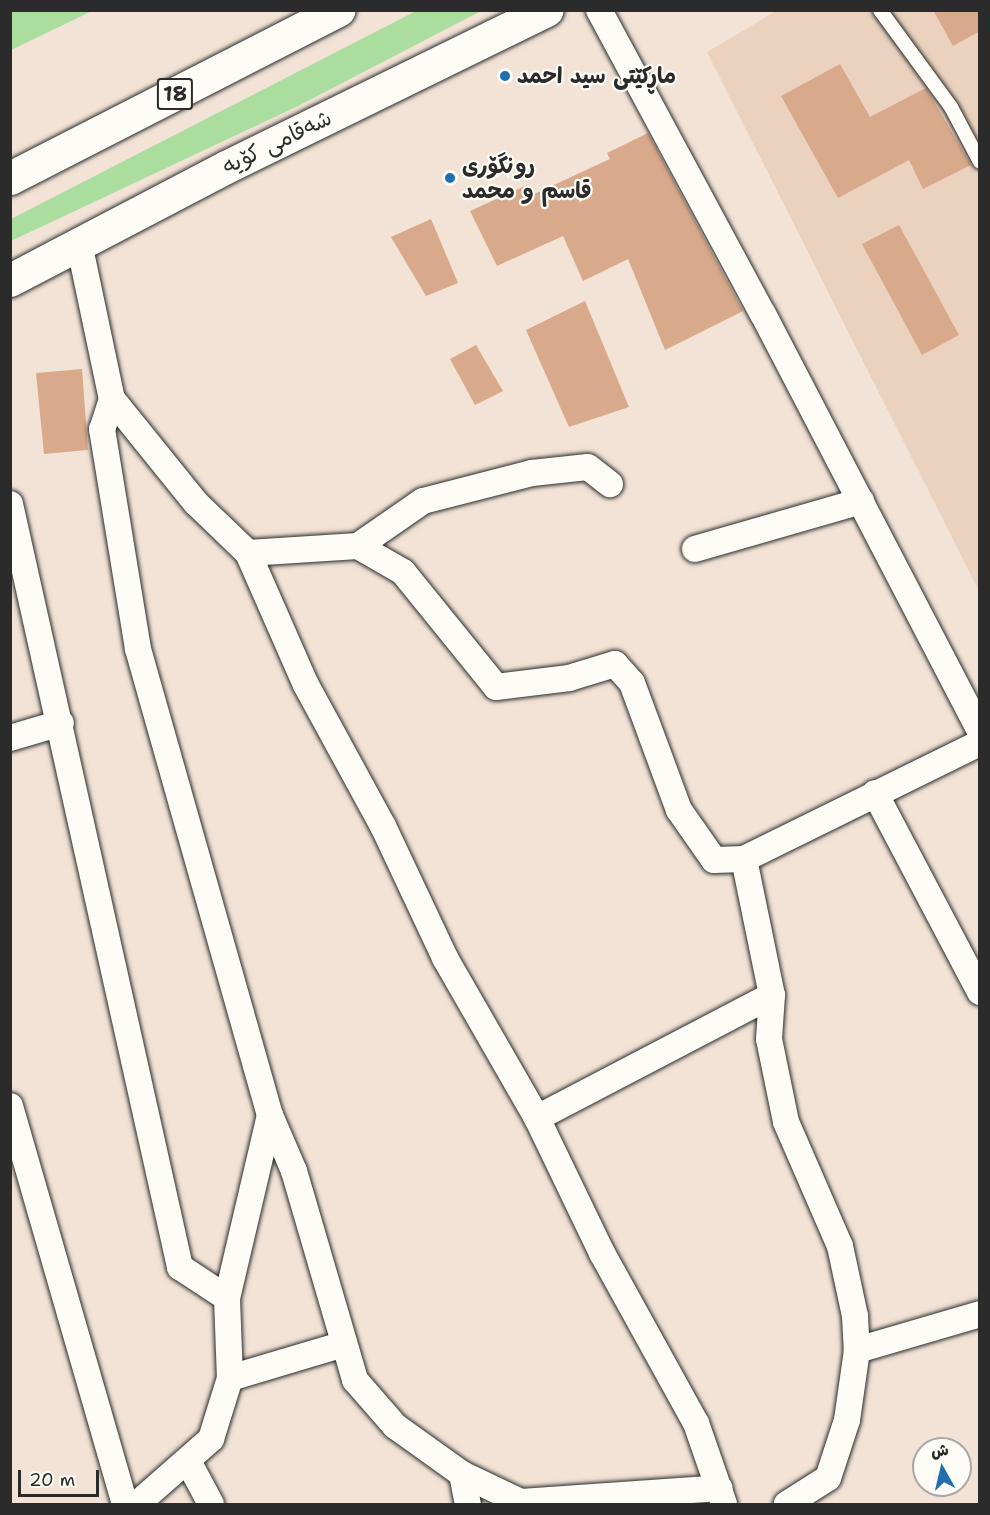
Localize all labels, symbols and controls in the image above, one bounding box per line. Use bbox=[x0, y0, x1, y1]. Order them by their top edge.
place label: ماڕکێتی سید احمد bbox=[517, 63, 676, 89]
marker: ماڕکێتی سید احمد bbox=[498, 69, 512, 83]
road number: 18 bbox=[156, 76, 195, 112]
street label: شەقامی کۆیە bbox=[218, 104, 336, 180]
place label: رونگۆری قاسم و محمد bbox=[462, 152, 591, 204]
marker: رونگۆری قاسم و محمد bbox=[443, 171, 457, 185]
north arrow bbox=[912, 1437, 972, 1497]
text: ش bbox=[930, 1439, 950, 1462]
scale bar bbox=[21, 1458, 102, 1496]
text: 20 m bbox=[29, 1468, 75, 1492]

